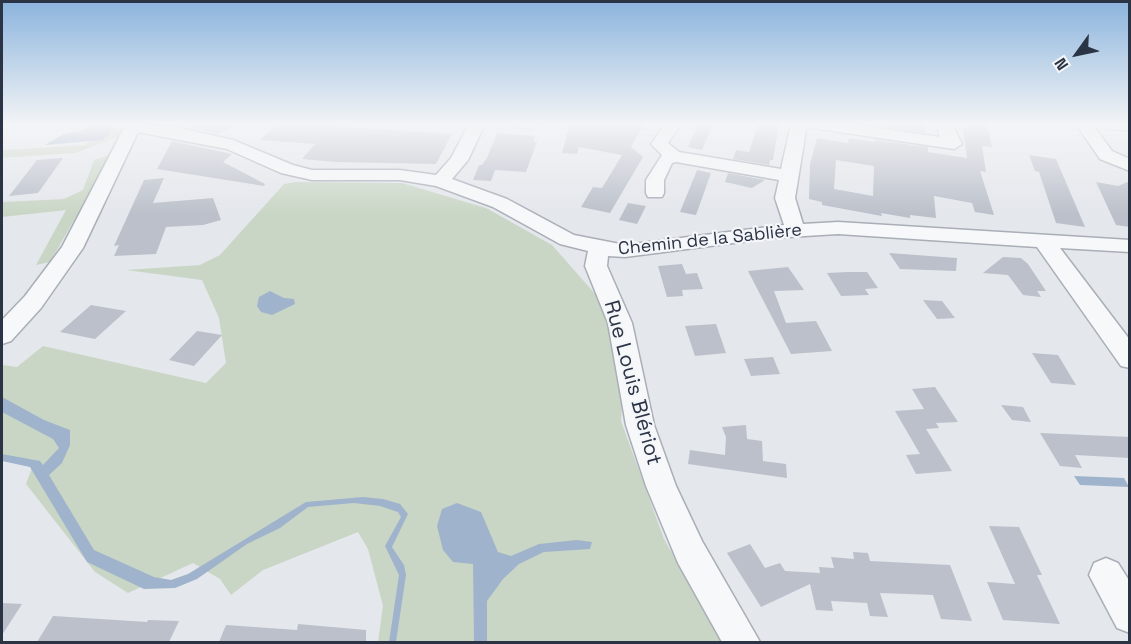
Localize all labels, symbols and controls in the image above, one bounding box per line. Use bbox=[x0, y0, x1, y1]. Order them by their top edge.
north arrow bbox=[1047, 24, 1107, 84]
text: N bbox=[1050, 54, 1073, 74]
street label: Chemin de la Sablière bbox=[617, 220, 803, 260]
street label: Rue Louis Blériot bbox=[598, 298, 666, 468]

